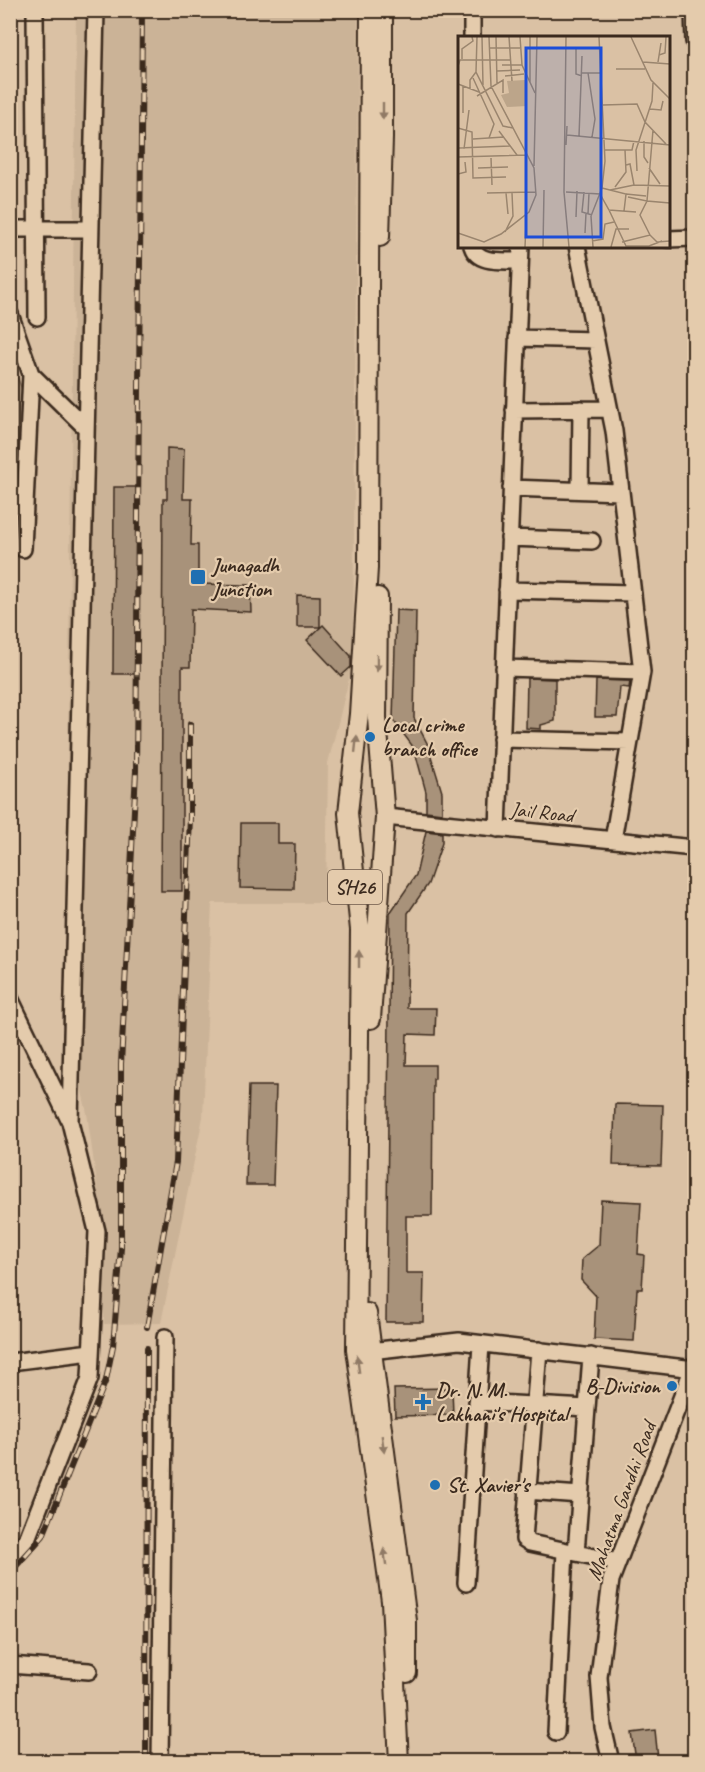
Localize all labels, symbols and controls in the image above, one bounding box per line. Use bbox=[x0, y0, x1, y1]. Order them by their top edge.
inset map bbox=[458, 36, 669, 248]
one-way arrow bbox=[378, 101, 388, 120]
place label: Junagadh Junction bbox=[210, 552, 280, 602]
marker: Junagadh Junction bbox=[189, 568, 207, 586]
one-way arrow bbox=[372, 653, 382, 672]
place label: Local crime branch office bbox=[382, 712, 479, 762]
marker: Local crime branch office bbox=[363, 730, 377, 744]
one-way arrow bbox=[351, 734, 360, 753]
street label: Jail Road bbox=[508, 796, 579, 829]
road number: SH26 bbox=[328, 870, 382, 904]
one-way arrow bbox=[354, 949, 364, 968]
one-way arrow bbox=[353, 1354, 363, 1373]
place label: B-Division bbox=[585, 1373, 661, 1399]
place label: Dr. N. M. Lakhani's Hospital bbox=[436, 1377, 572, 1427]
marker: B-Division bbox=[665, 1379, 679, 1393]
marker: Dr. N. M. Lakhani's Hospital bbox=[414, 1393, 432, 1411]
street label: Mahatma Gandhi Road bbox=[580, 1415, 663, 1584]
one-way arrow bbox=[379, 1435, 388, 1454]
place label: St. Xavier's bbox=[447, 1472, 532, 1498]
marker: St. Xavier's bbox=[428, 1478, 442, 1492]
one-way arrow bbox=[381, 1547, 390, 1566]

